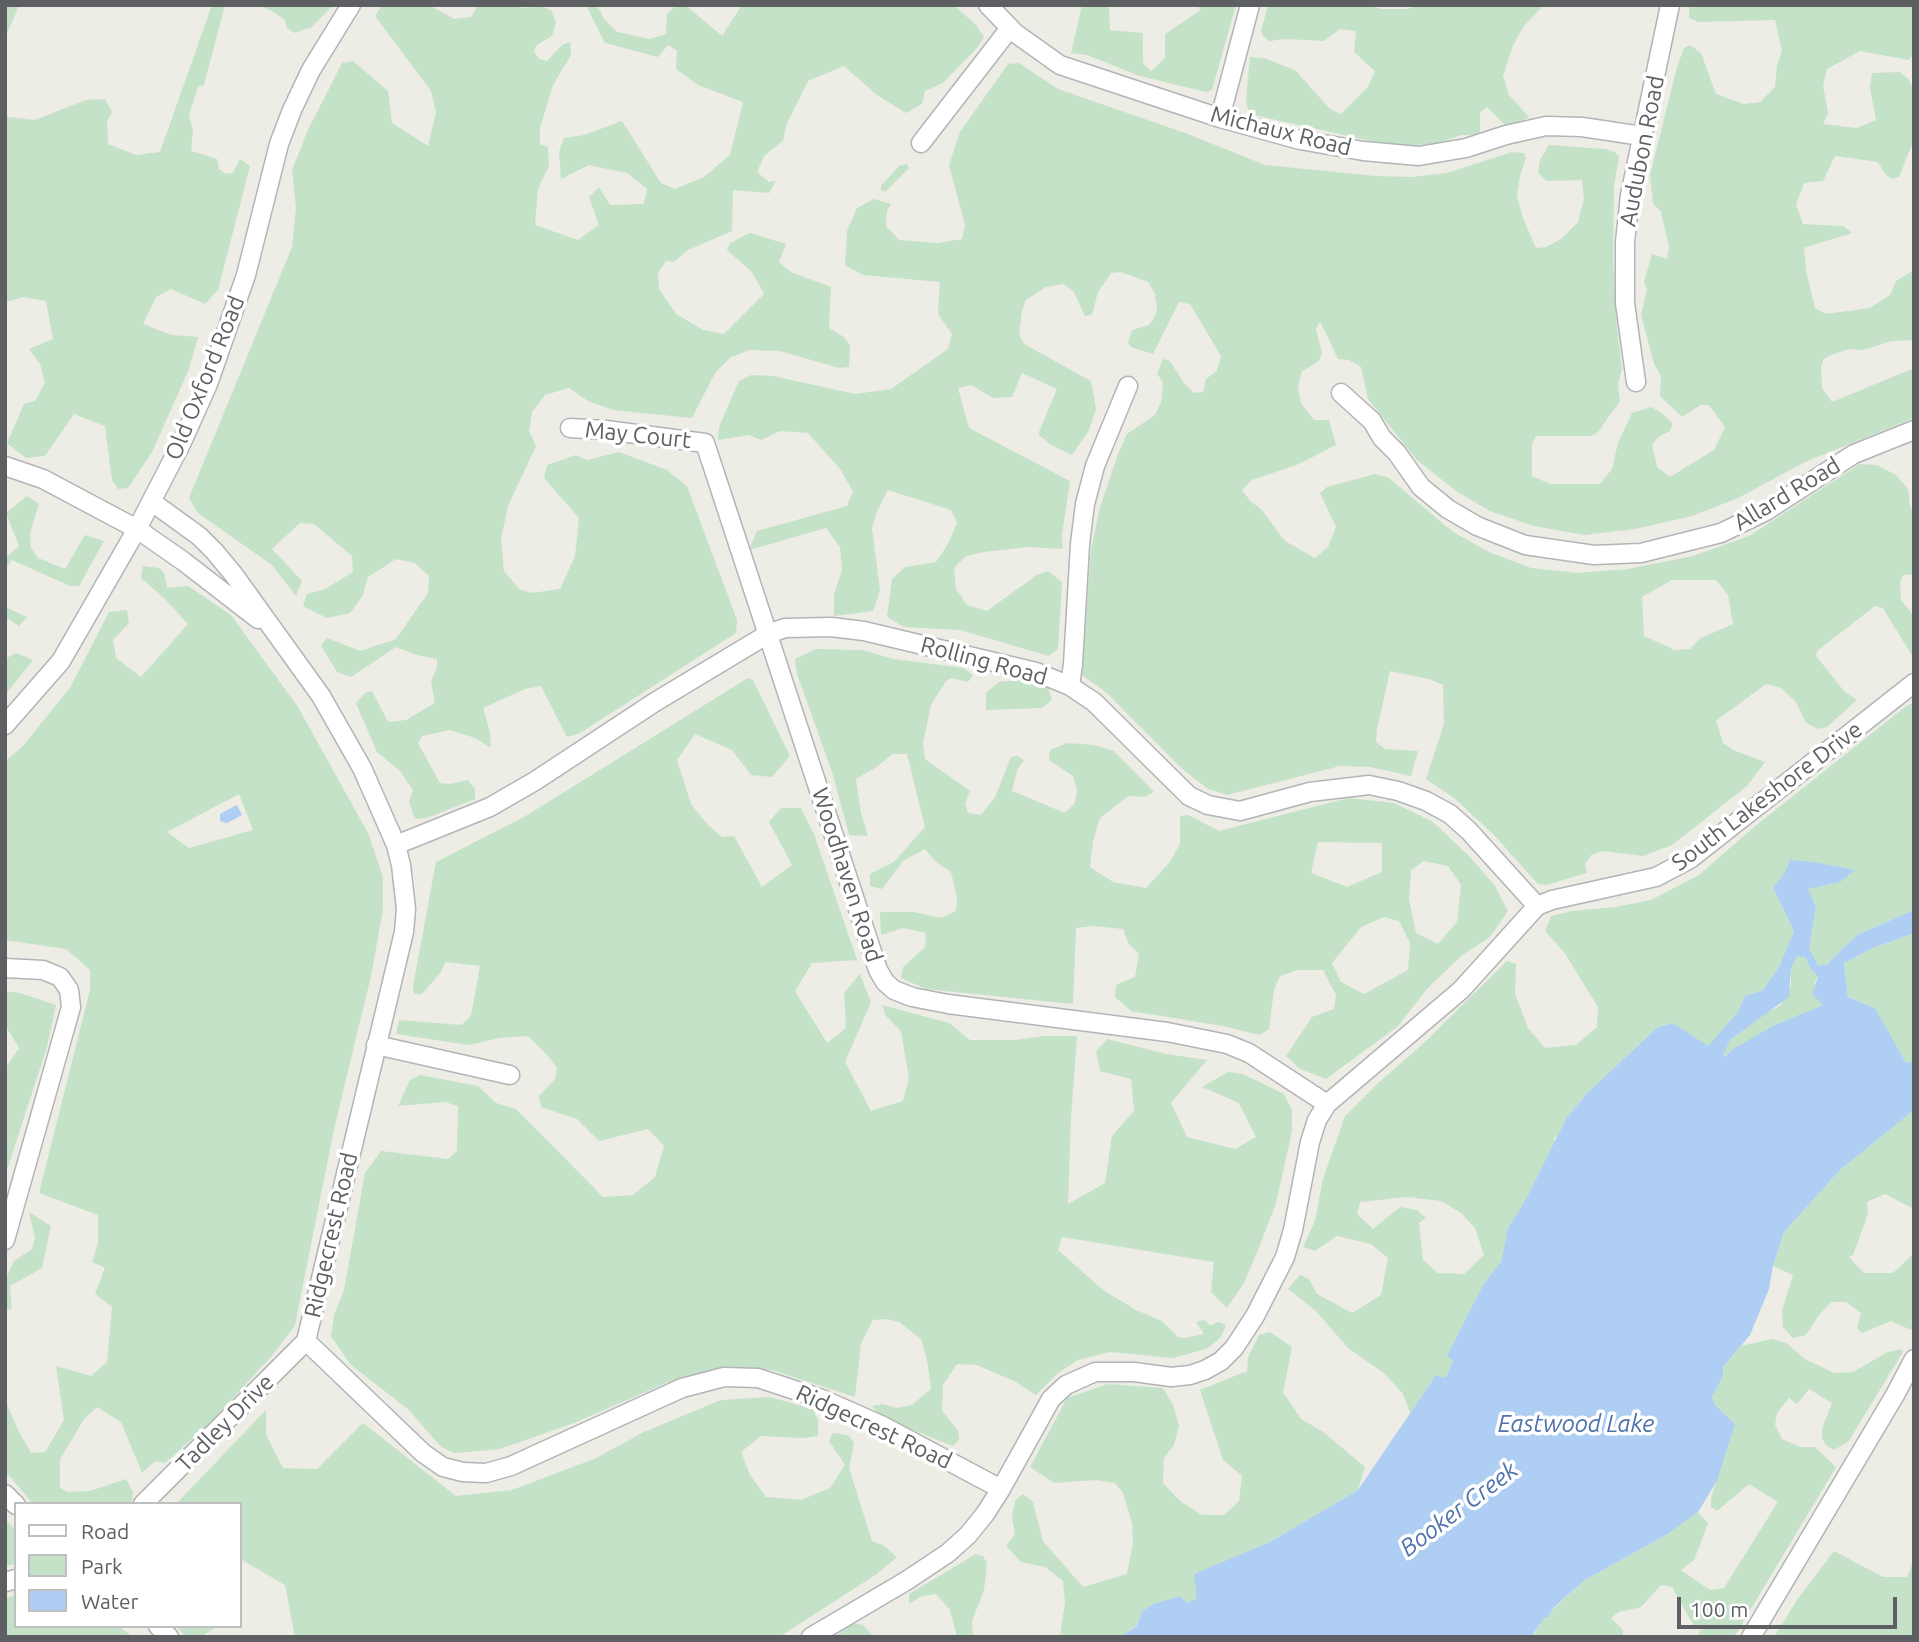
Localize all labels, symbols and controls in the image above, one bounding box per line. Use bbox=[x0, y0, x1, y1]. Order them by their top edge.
street label: Audubon Road bbox=[1614, 73, 1670, 229]
street label: Michaux Road bbox=[1208, 100, 1354, 162]
street label: Old Oxford Road bbox=[159, 292, 251, 464]
street label: May Court bbox=[584, 416, 692, 454]
street label: Allard Road bbox=[1729, 451, 1845, 537]
street label: Rolling Road bbox=[918, 631, 1050, 691]
street label: South Lakeshore Drive bbox=[1666, 715, 1868, 877]
street label: Woodhaven Road bbox=[806, 784, 888, 966]
street label: Ridgecrest Road bbox=[299, 1150, 363, 1320]
street label: Tadley Drive bbox=[170, 1368, 280, 1478]
street label: Ridgecrest Road bbox=[792, 1379, 956, 1475]
water label: Eastwood Lake bbox=[1498, 1410, 1654, 1438]
water label: Booker Creek bbox=[1394, 1455, 1524, 1563]
legend bbox=[14, 1502, 242, 1628]
text: Road bbox=[81, 1519, 129, 1543]
text: Park bbox=[81, 1554, 123, 1578]
scale bar bbox=[1681, 1582, 1902, 1626]
text: Water bbox=[81, 1589, 139, 1613]
text: 100 m bbox=[1690, 1597, 1748, 1621]

